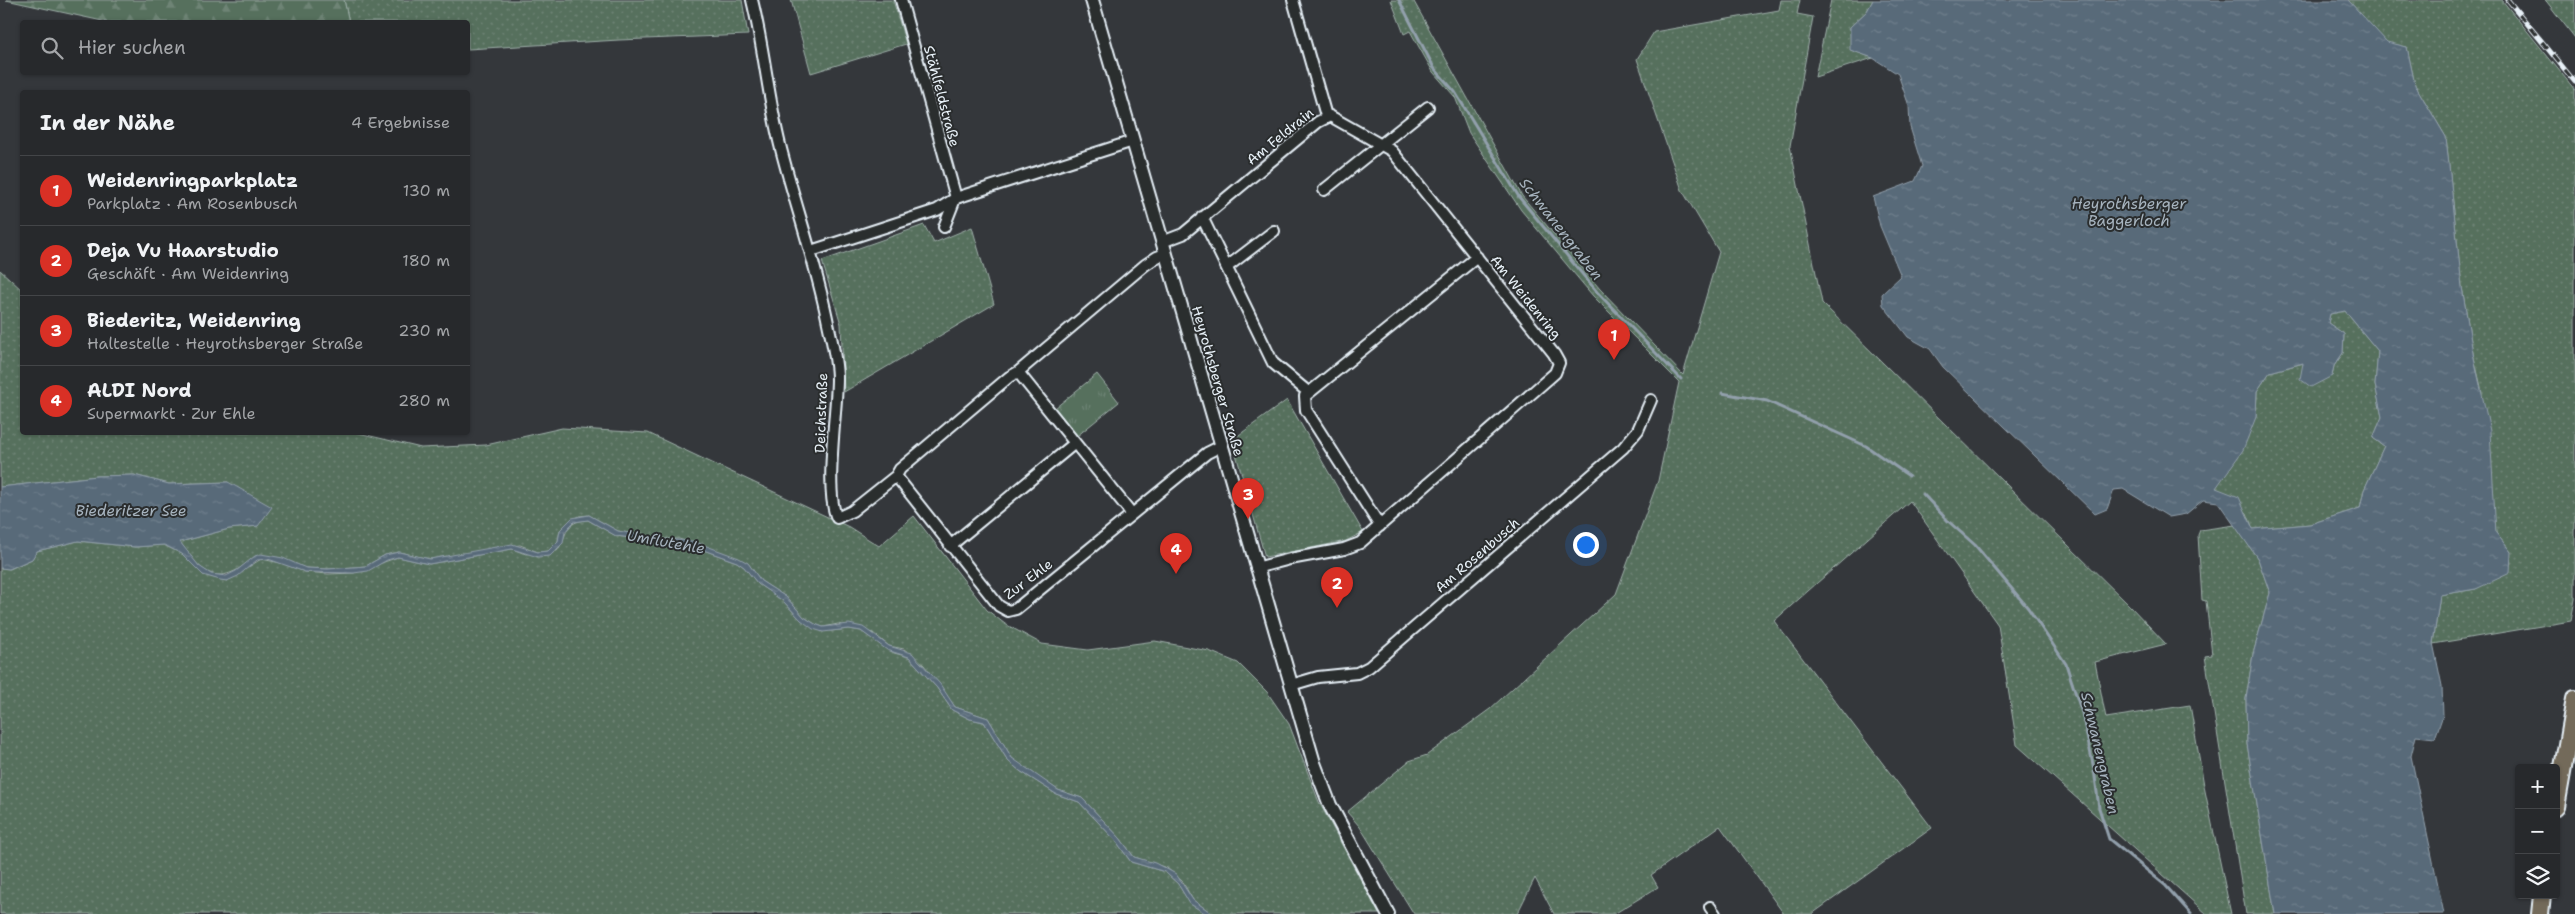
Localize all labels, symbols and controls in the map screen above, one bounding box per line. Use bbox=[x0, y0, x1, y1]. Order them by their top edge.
search box bbox=[20, 20, 470, 75]
icon: search bbox=[38, 34, 66, 62]
text: Hier suchen bbox=[78, 35, 186, 60]
street label: Stählfeldstraße bbox=[920, 43, 964, 149]
street label: Am Feldrain bbox=[1243, 103, 1318, 169]
text: In der Nähe bbox=[40, 109, 175, 137]
text: 4 Ergebnisse bbox=[351, 112, 450, 133]
text: Weidenringparkplatz bbox=[87, 168, 298, 193]
water label: Schwanengraben bbox=[1515, 174, 1607, 284]
text: 1 bbox=[52, 180, 60, 201]
text: 130 m bbox=[403, 180, 450, 201]
text: Parkplatz · Am Rosenbusch bbox=[87, 193, 298, 214]
water label: Heyrothsberger Baggerloch bbox=[2072, 194, 2187, 231]
text: Deja Vu Haarstudio bbox=[87, 238, 279, 263]
text: 2 bbox=[50, 250, 62, 271]
text: 180 m bbox=[402, 250, 450, 271]
street label: Am Weidenring bbox=[1487, 251, 1565, 343]
text: Geschäft · Am Weidenring bbox=[87, 263, 289, 284]
street label: Heyrothsberger Straße bbox=[1188, 304, 1248, 458]
text: Biederitz, Weidenring bbox=[87, 308, 301, 333]
pin: 1 bbox=[1598, 319, 1630, 360]
text: 3 bbox=[50, 320, 62, 341]
text: 230 m bbox=[398, 320, 450, 341]
text: Haltestelle · Heyrothsberger Straße bbox=[87, 333, 363, 354]
street label: Deichstraße bbox=[811, 373, 831, 453]
text: ALDI Nord bbox=[87, 378, 192, 403]
text: 4 bbox=[50, 390, 62, 411]
text: 280 m bbox=[398, 390, 450, 411]
text: Supermarkt · Zur Ehle bbox=[87, 403, 256, 424]
pin: 3 bbox=[1232, 478, 1264, 519]
water label: Biederitzer See bbox=[75, 501, 187, 521]
street label: Am Rosenbusch bbox=[1431, 513, 1523, 597]
water label: Umflutehle bbox=[625, 525, 707, 559]
your location bbox=[1573, 532, 1599, 558]
pin: 4 bbox=[1160, 533, 1192, 574]
street label: Zur Ehle bbox=[1000, 555, 1056, 603]
pin: 2 bbox=[1321, 567, 1353, 608]
water label: Schwanengraben bbox=[2076, 690, 2124, 816]
map controls bbox=[2515, 764, 2560, 899]
button: + bbox=[2515, 764, 2560, 809]
button: − bbox=[2515, 809, 2560, 854]
button: layers bbox=[2515, 854, 2560, 899]

